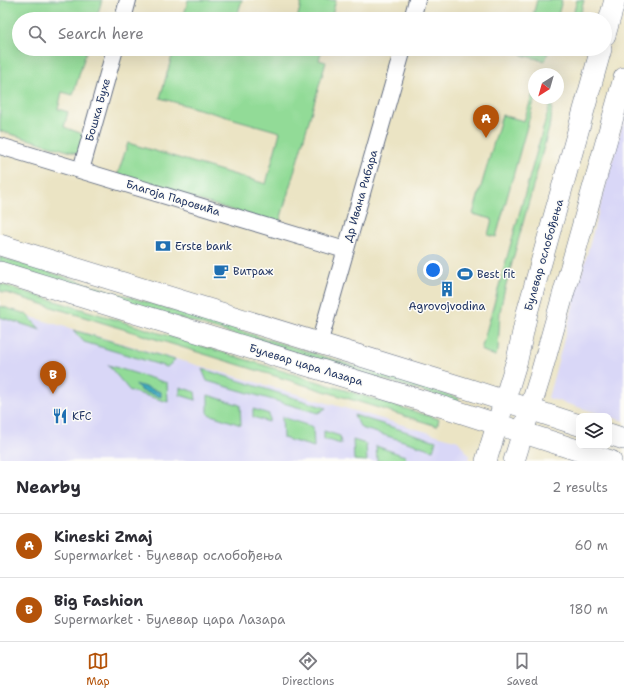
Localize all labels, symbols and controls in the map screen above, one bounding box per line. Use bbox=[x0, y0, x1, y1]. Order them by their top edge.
search box bbox=[12, 12, 612, 56]
icon: search bbox=[26, 23, 48, 45]
text: Search here bbox=[58, 24, 144, 44]
north arrow bbox=[528, 68, 564, 104]
street label: Бошка Бухе bbox=[82, 77, 114, 143]
pin: A bbox=[473, 105, 499, 138]
street label: Др Ивана Рибара bbox=[341, 148, 381, 244]
street label: Благоја Паровића bbox=[124, 177, 222, 220]
street label: Булевар ослобођења bbox=[521, 197, 567, 313]
bank icon: Erste bank bbox=[154, 237, 172, 255]
place label: Erste bank bbox=[175, 239, 232, 254]
your location bbox=[423, 260, 443, 280]
cafe icon: Витраж bbox=[212, 262, 230, 280]
place label: Витраж bbox=[233, 264, 274, 279]
sports icon: Best fit bbox=[456, 265, 474, 283]
place label: Best fit bbox=[477, 267, 516, 282]
building icon: Agrovojvodina bbox=[438, 280, 456, 298]
place label: Agrovojvodina bbox=[409, 299, 486, 314]
street label: Булевар цара Лазара bbox=[247, 341, 365, 389]
pin: B bbox=[40, 361, 66, 394]
restaurant icon: KFC bbox=[51, 407, 69, 425]
place label: KFC bbox=[72, 409, 92, 424]
map controls bbox=[576, 413, 612, 449]
button: layers bbox=[576, 413, 612, 449]
text: Nearby bbox=[16, 476, 81, 498]
text: 2 results bbox=[552, 479, 608, 496]
text: Kineski Zmaj bbox=[54, 527, 153, 547]
text: A bbox=[24, 537, 34, 554]
text: 60 m bbox=[575, 537, 608, 554]
text: Supermarket · Булевар ослобођења bbox=[54, 547, 282, 564]
text: Big Fashion bbox=[54, 591, 143, 611]
text: B bbox=[25, 601, 33, 618]
text: 180 m bbox=[569, 601, 608, 618]
text: Supermarket · Булевар цара Лазара bbox=[54, 611, 285, 628]
tab: Map bbox=[86, 650, 110, 689]
tab: Directions bbox=[282, 650, 334, 689]
tab: Saved bbox=[507, 650, 538, 689]

